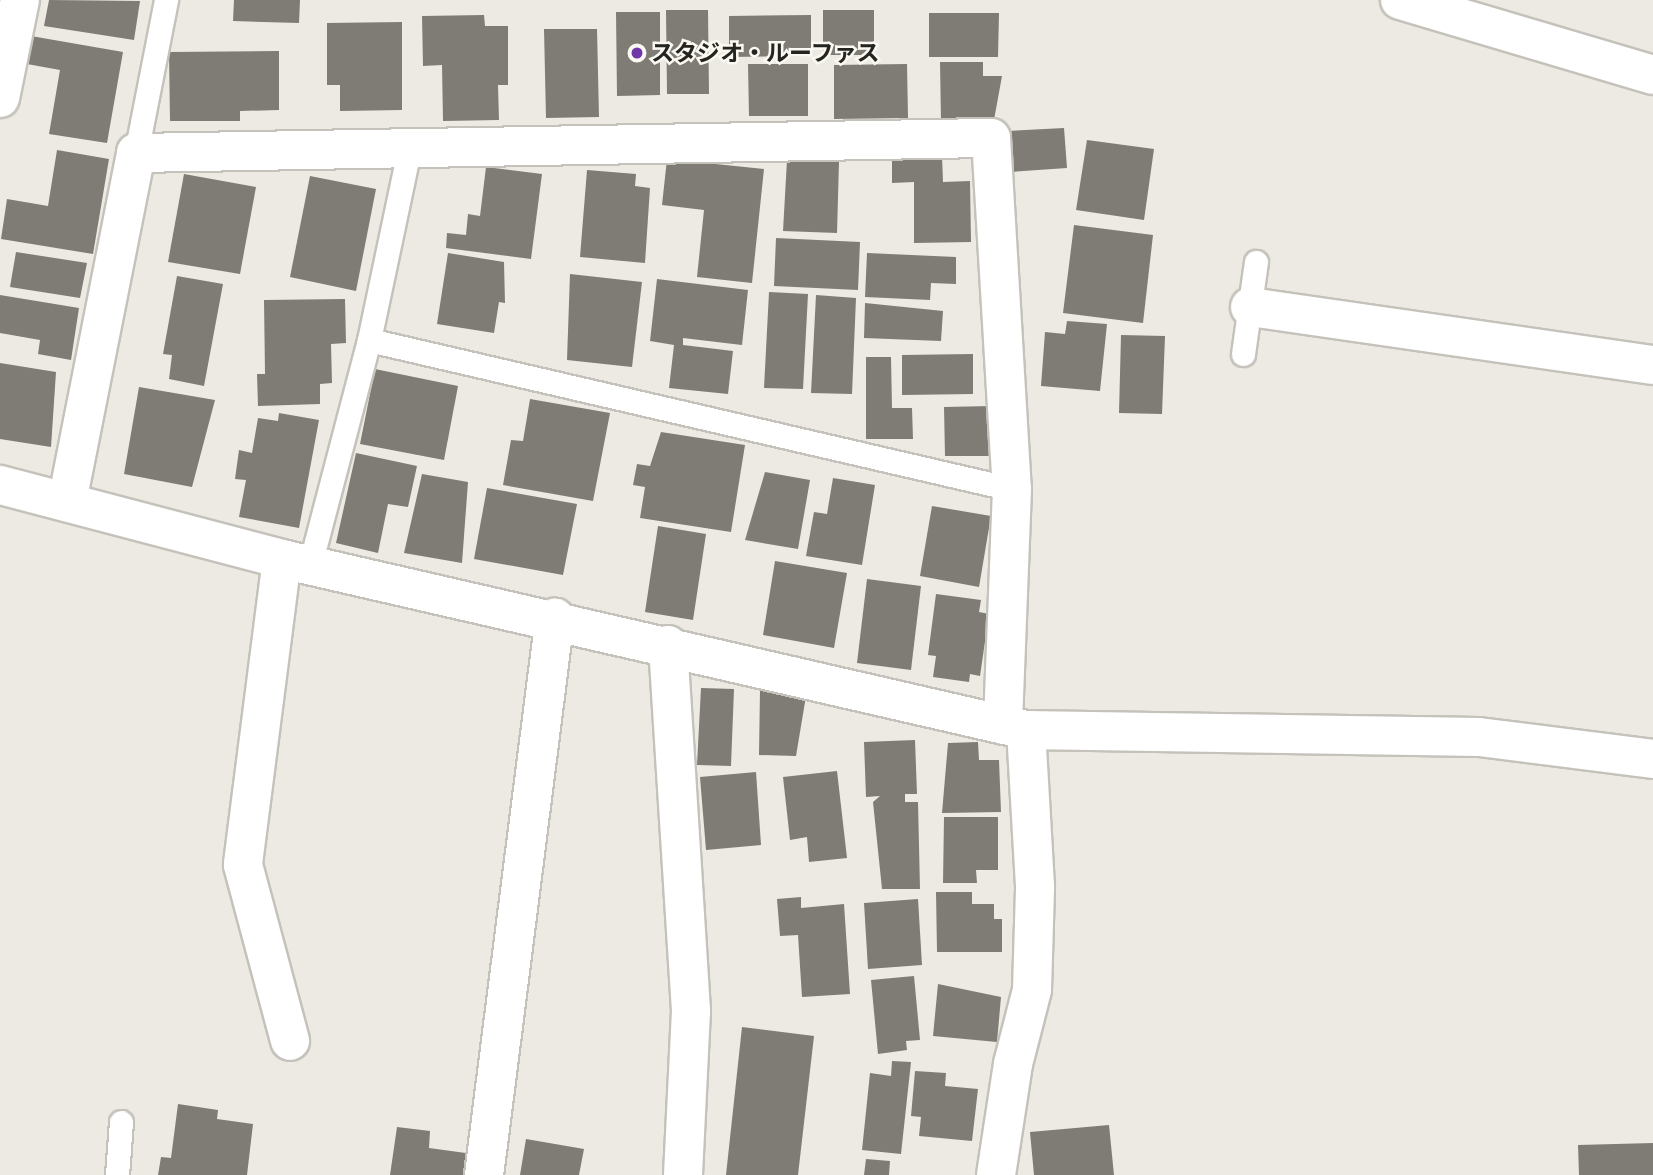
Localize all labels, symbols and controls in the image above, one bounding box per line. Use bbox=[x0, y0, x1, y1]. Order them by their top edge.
place label: スタジオ・ルーファス bbox=[651, 39, 881, 67]
marker: スタジオ・ルーファス bbox=[629, 45, 645, 61]

